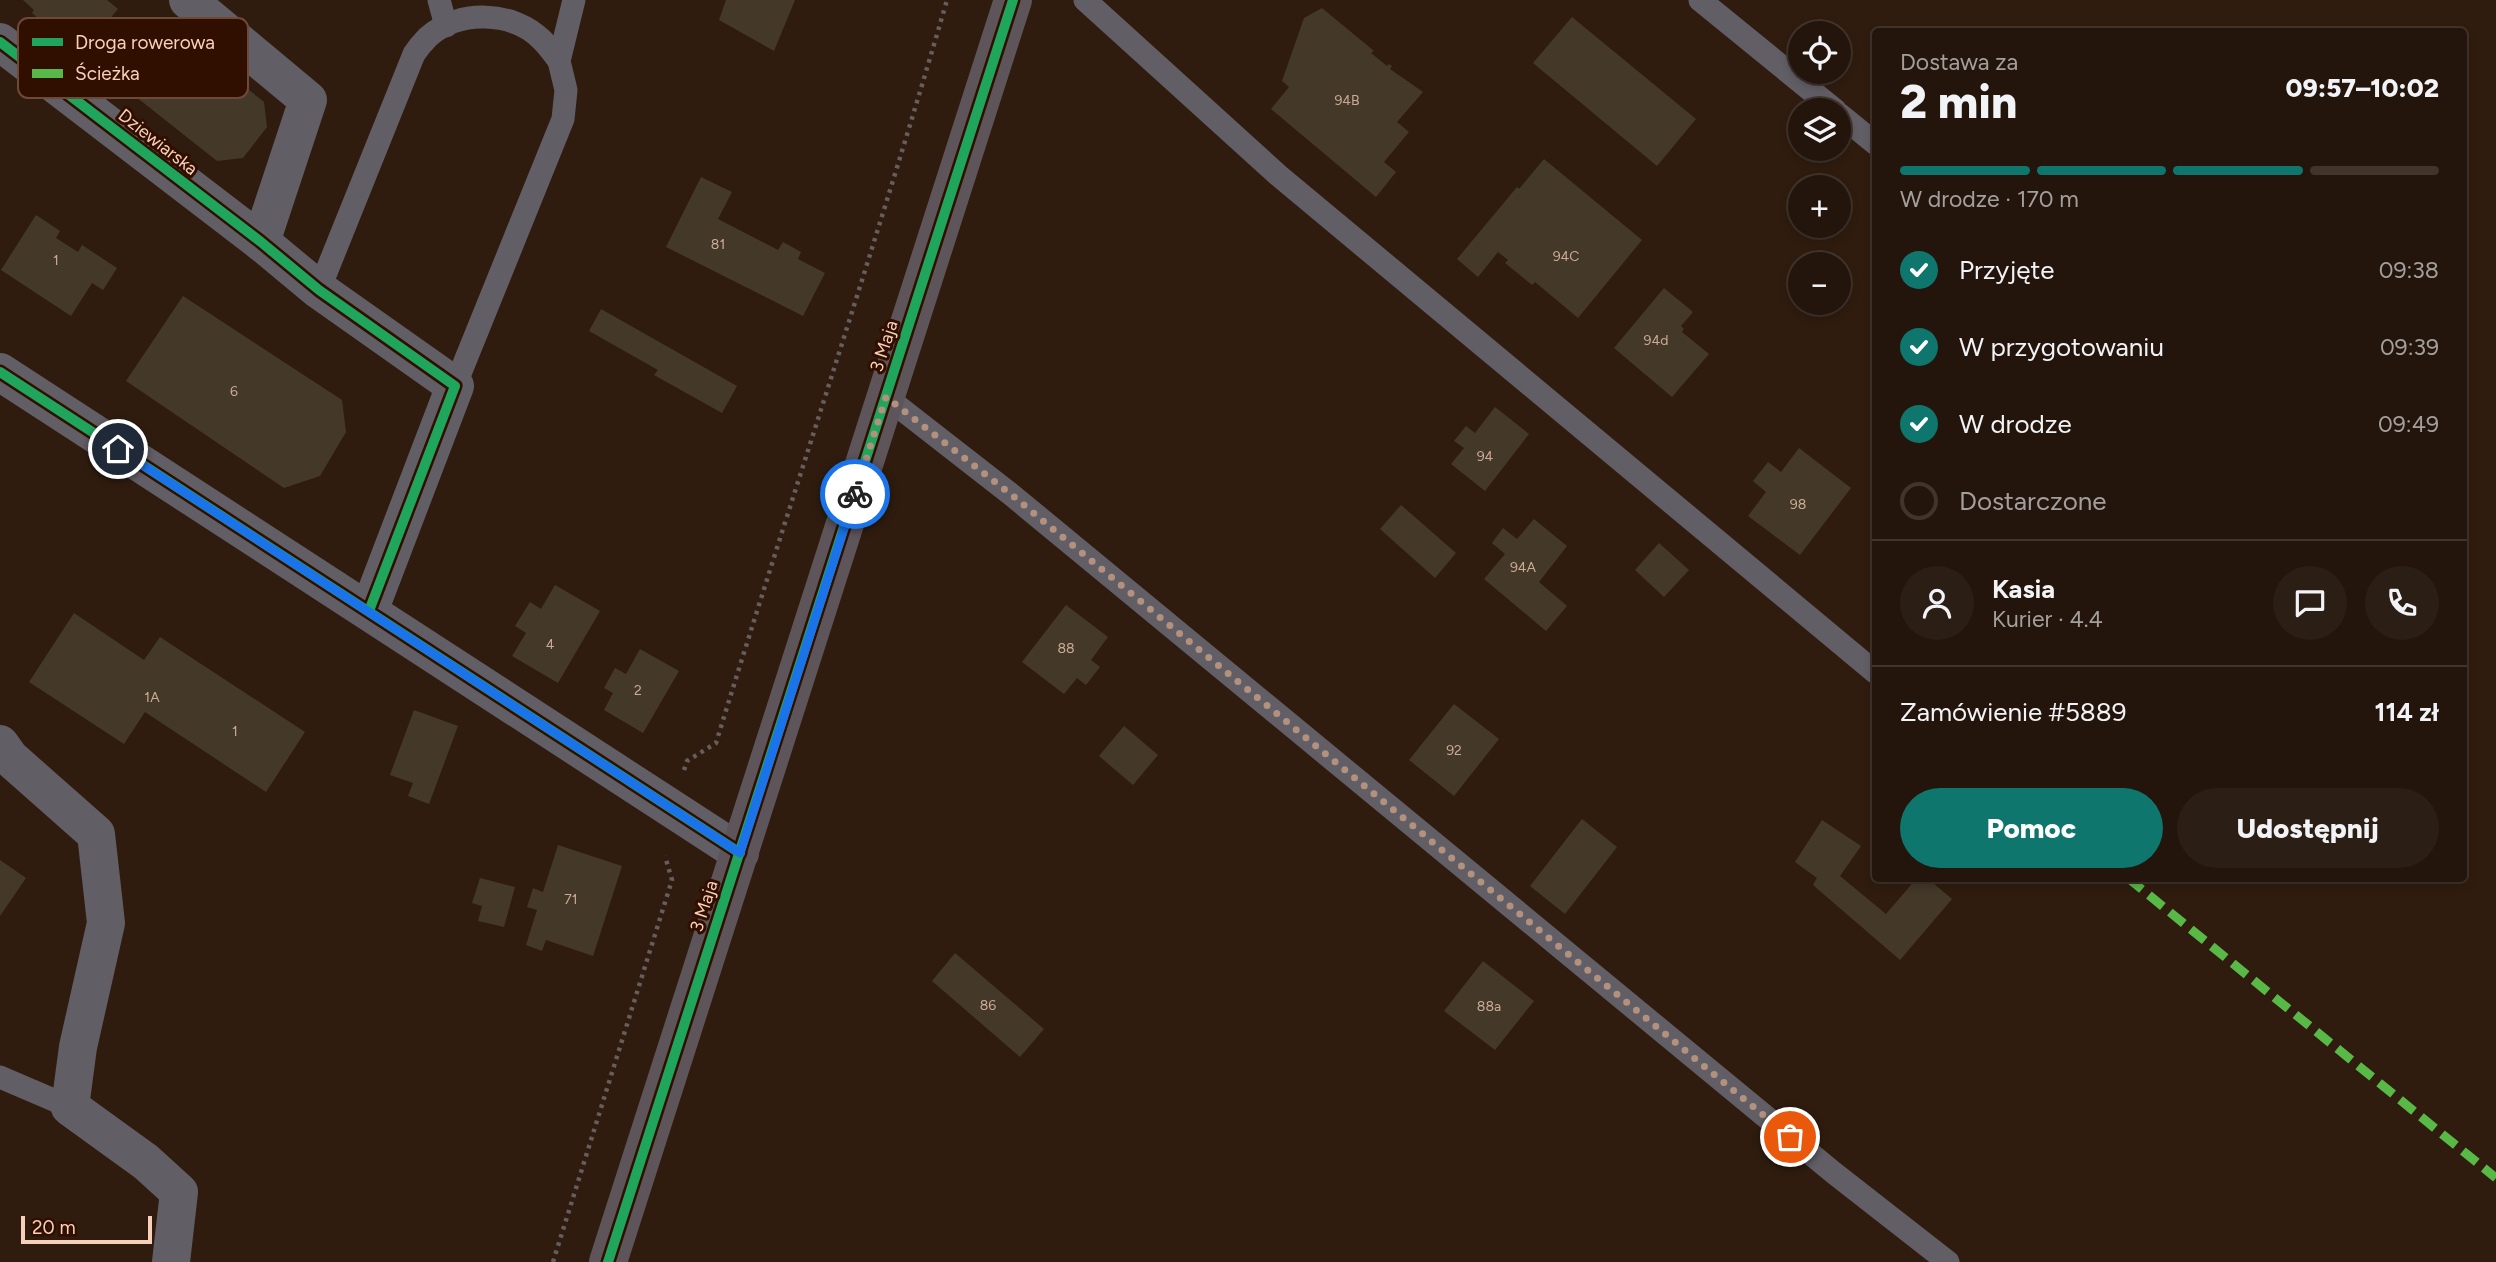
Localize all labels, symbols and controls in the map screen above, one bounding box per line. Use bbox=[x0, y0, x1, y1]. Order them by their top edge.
legend bbox=[18, 18, 248, 98]
map controls bbox=[1788, 21, 1851, 315]
button: locate bbox=[1788, 21, 1851, 84]
text: Droga rowerowa bbox=[75, 31, 215, 54]
text: Dostawa za bbox=[1900, 48, 2018, 76]
text: Ścieżka bbox=[75, 62, 140, 85]
text: 09:57–10:02 bbox=[2286, 72, 2439, 104]
text: 2 min bbox=[1900, 74, 2017, 130]
house number: 94B bbox=[1334, 92, 1360, 109]
button: layers bbox=[1788, 98, 1851, 161]
street label: Dziewiarska bbox=[114, 104, 202, 180]
button: + bbox=[1788, 175, 1851, 238]
text: W drodze · 170 m bbox=[1900, 185, 2079, 213]
house number: 81 bbox=[711, 236, 725, 253]
house number: 94C bbox=[1553, 248, 1579, 265]
icon: check bbox=[1900, 251, 1938, 289]
house number: 1 bbox=[53, 252, 59, 269]
button: − bbox=[1788, 252, 1851, 315]
text: Przyjęte bbox=[1959, 254, 2054, 286]
text: 09:38 bbox=[2379, 256, 2439, 284]
street label: 3 Maja bbox=[865, 318, 903, 374]
icon: check bbox=[1900, 328, 1938, 366]
text: W przygotowaniu bbox=[1959, 331, 2164, 363]
house number: 94d bbox=[1644, 332, 1668, 349]
text: 09:39 bbox=[2380, 333, 2439, 361]
house number: 6 bbox=[230, 383, 238, 400]
icon: check bbox=[1900, 405, 1938, 443]
text: W drodze bbox=[1959, 408, 2072, 440]
text: 09:49 bbox=[2378, 410, 2439, 438]
pin bbox=[88, 419, 148, 479]
icon: home bbox=[99, 430, 137, 468]
house number: 94 bbox=[1477, 448, 1494, 465]
courier bbox=[820, 459, 890, 529]
icon: bike bbox=[836, 475, 874, 513]
text: Dostarczone bbox=[1959, 485, 2107, 517]
house number: 98 bbox=[1790, 496, 1806, 513]
house number: 94A bbox=[1510, 559, 1537, 576]
button: person bbox=[1900, 566, 1974, 640]
button: chat bbox=[2273, 566, 2347, 640]
button: phone bbox=[2365, 566, 2439, 640]
text: Kasia bbox=[1992, 573, 2055, 605]
text: Kurier · 4.4 bbox=[1992, 605, 2103, 633]
house number: 4 bbox=[546, 636, 555, 653]
house number: 88 bbox=[1057, 640, 1075, 657]
house number: 2 bbox=[634, 682, 642, 699]
house number: 1A bbox=[144, 689, 160, 706]
text: Zamówienie #5889 bbox=[1900, 696, 2127, 728]
text: 114 zł bbox=[2375, 696, 2439, 728]
house number: 1 bbox=[232, 723, 238, 740]
house number: 92 bbox=[1446, 742, 1462, 759]
button: Pomoc bbox=[1900, 788, 2163, 868]
button: Udostępnij bbox=[2177, 788, 2439, 868]
street label: 3 Maja bbox=[685, 878, 723, 934]
house number: 71 bbox=[564, 891, 578, 908]
house number: 86 bbox=[980, 997, 996, 1014]
house number: 88a bbox=[1477, 998, 1501, 1015]
pin bbox=[1760, 1107, 1820, 1167]
icon: bag bbox=[1771, 1118, 1809, 1156]
scale bar bbox=[21, 1213, 152, 1245]
text: 20 m bbox=[32, 1216, 76, 1239]

